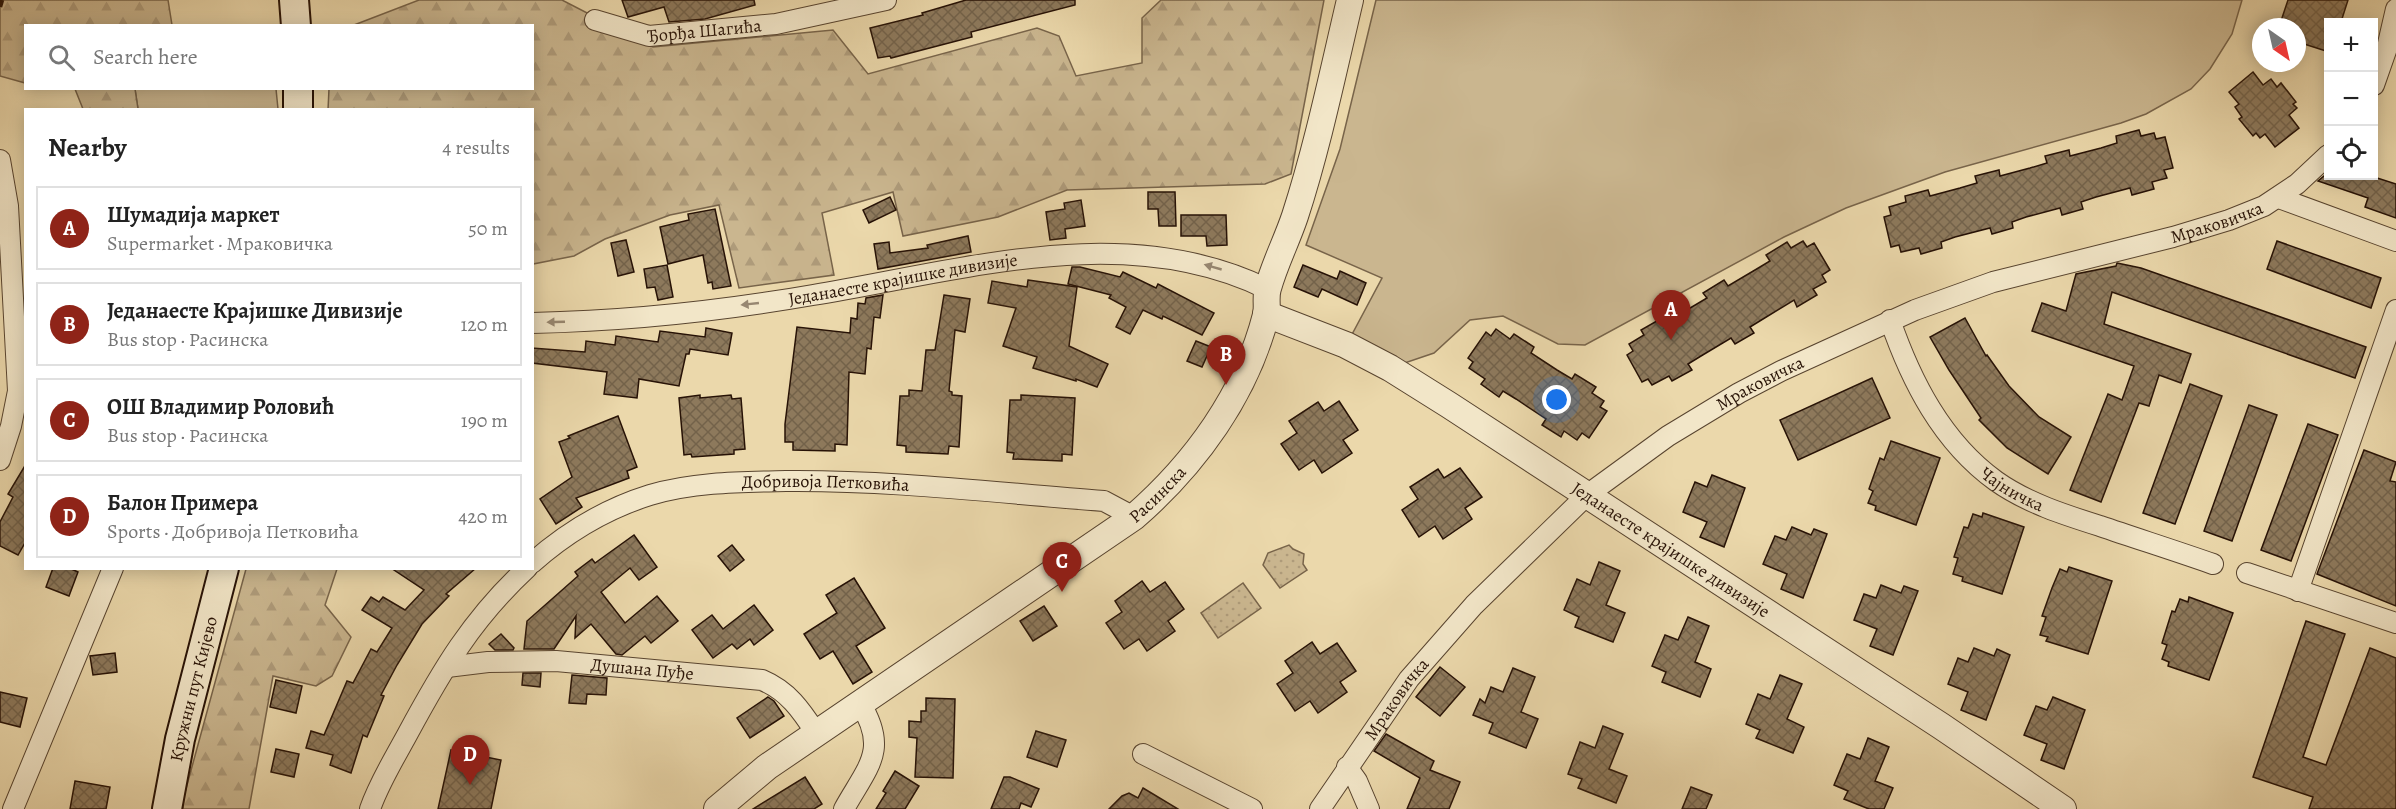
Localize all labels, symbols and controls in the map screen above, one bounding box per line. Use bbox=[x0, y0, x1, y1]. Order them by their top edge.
street label: Ђорђа Шагића bbox=[646, 13, 763, 48]
north arrow bbox=[2252, 18, 2306, 72]
map controls bbox=[2324, 18, 2378, 180]
button: + bbox=[2324, 18, 2378, 72]
search box bbox=[24, 24, 534, 90]
icon: search bbox=[45, 41, 78, 74]
text: Search here bbox=[93, 42, 198, 72]
button: − bbox=[2324, 72, 2378, 126]
button: locate bbox=[2324, 126, 2378, 180]
text: Nearby bbox=[48, 130, 127, 165]
text: 4 results bbox=[442, 134, 510, 161]
street label: Мраковичка bbox=[2168, 195, 2267, 249]
text: Шумадија маркет bbox=[107, 200, 280, 230]
text: A bbox=[63, 215, 76, 242]
text: 50 m bbox=[468, 215, 508, 242]
text: Supermarket · Мраковичка bbox=[107, 230, 333, 257]
street label: Једанаесте крајишке дивизије bbox=[787, 247, 1019, 311]
one-way arrow bbox=[1204, 262, 1222, 271]
pin: A bbox=[1652, 290, 1690, 340]
text: Једанаесте Крајишке Дивизије bbox=[107, 296, 403, 326]
one-way arrow bbox=[741, 299, 760, 309]
text: B bbox=[63, 311, 76, 338]
text: 120 m bbox=[460, 311, 508, 338]
one-way arrow bbox=[547, 318, 566, 327]
text: Bus stop · Расинска bbox=[107, 326, 269, 353]
pin: B bbox=[1206, 336, 1246, 385]
street label: Мраковичка bbox=[1711, 350, 1808, 416]
your location bbox=[1542, 385, 1571, 414]
text: ОШ Владимир Роловић bbox=[107, 392, 334, 422]
text: C bbox=[63, 407, 76, 434]
text: 190 m bbox=[461, 407, 508, 434]
text: Bus stop · Расинска bbox=[107, 422, 269, 449]
street label: Расинска bbox=[1124, 460, 1192, 528]
street label: Чајничка bbox=[1975, 461, 2048, 517]
street label: Добривоја Петковића bbox=[741, 469, 911, 497]
street label: Једанаесте крајишке дивизије bbox=[1567, 476, 1775, 623]
text: Балон Примера bbox=[107, 488, 258, 518]
text: D bbox=[63, 503, 76, 530]
text: 420 m bbox=[458, 503, 508, 530]
text: Sports · Добривоја Петковића bbox=[107, 518, 359, 545]
pin: C bbox=[1042, 542, 1082, 592]
street label: Кружни пут Кијево bbox=[164, 614, 223, 764]
street label: Душана Пуђе bbox=[590, 652, 695, 686]
street label: Мраковичка bbox=[1359, 652, 1435, 745]
pin: D bbox=[450, 736, 490, 785]

